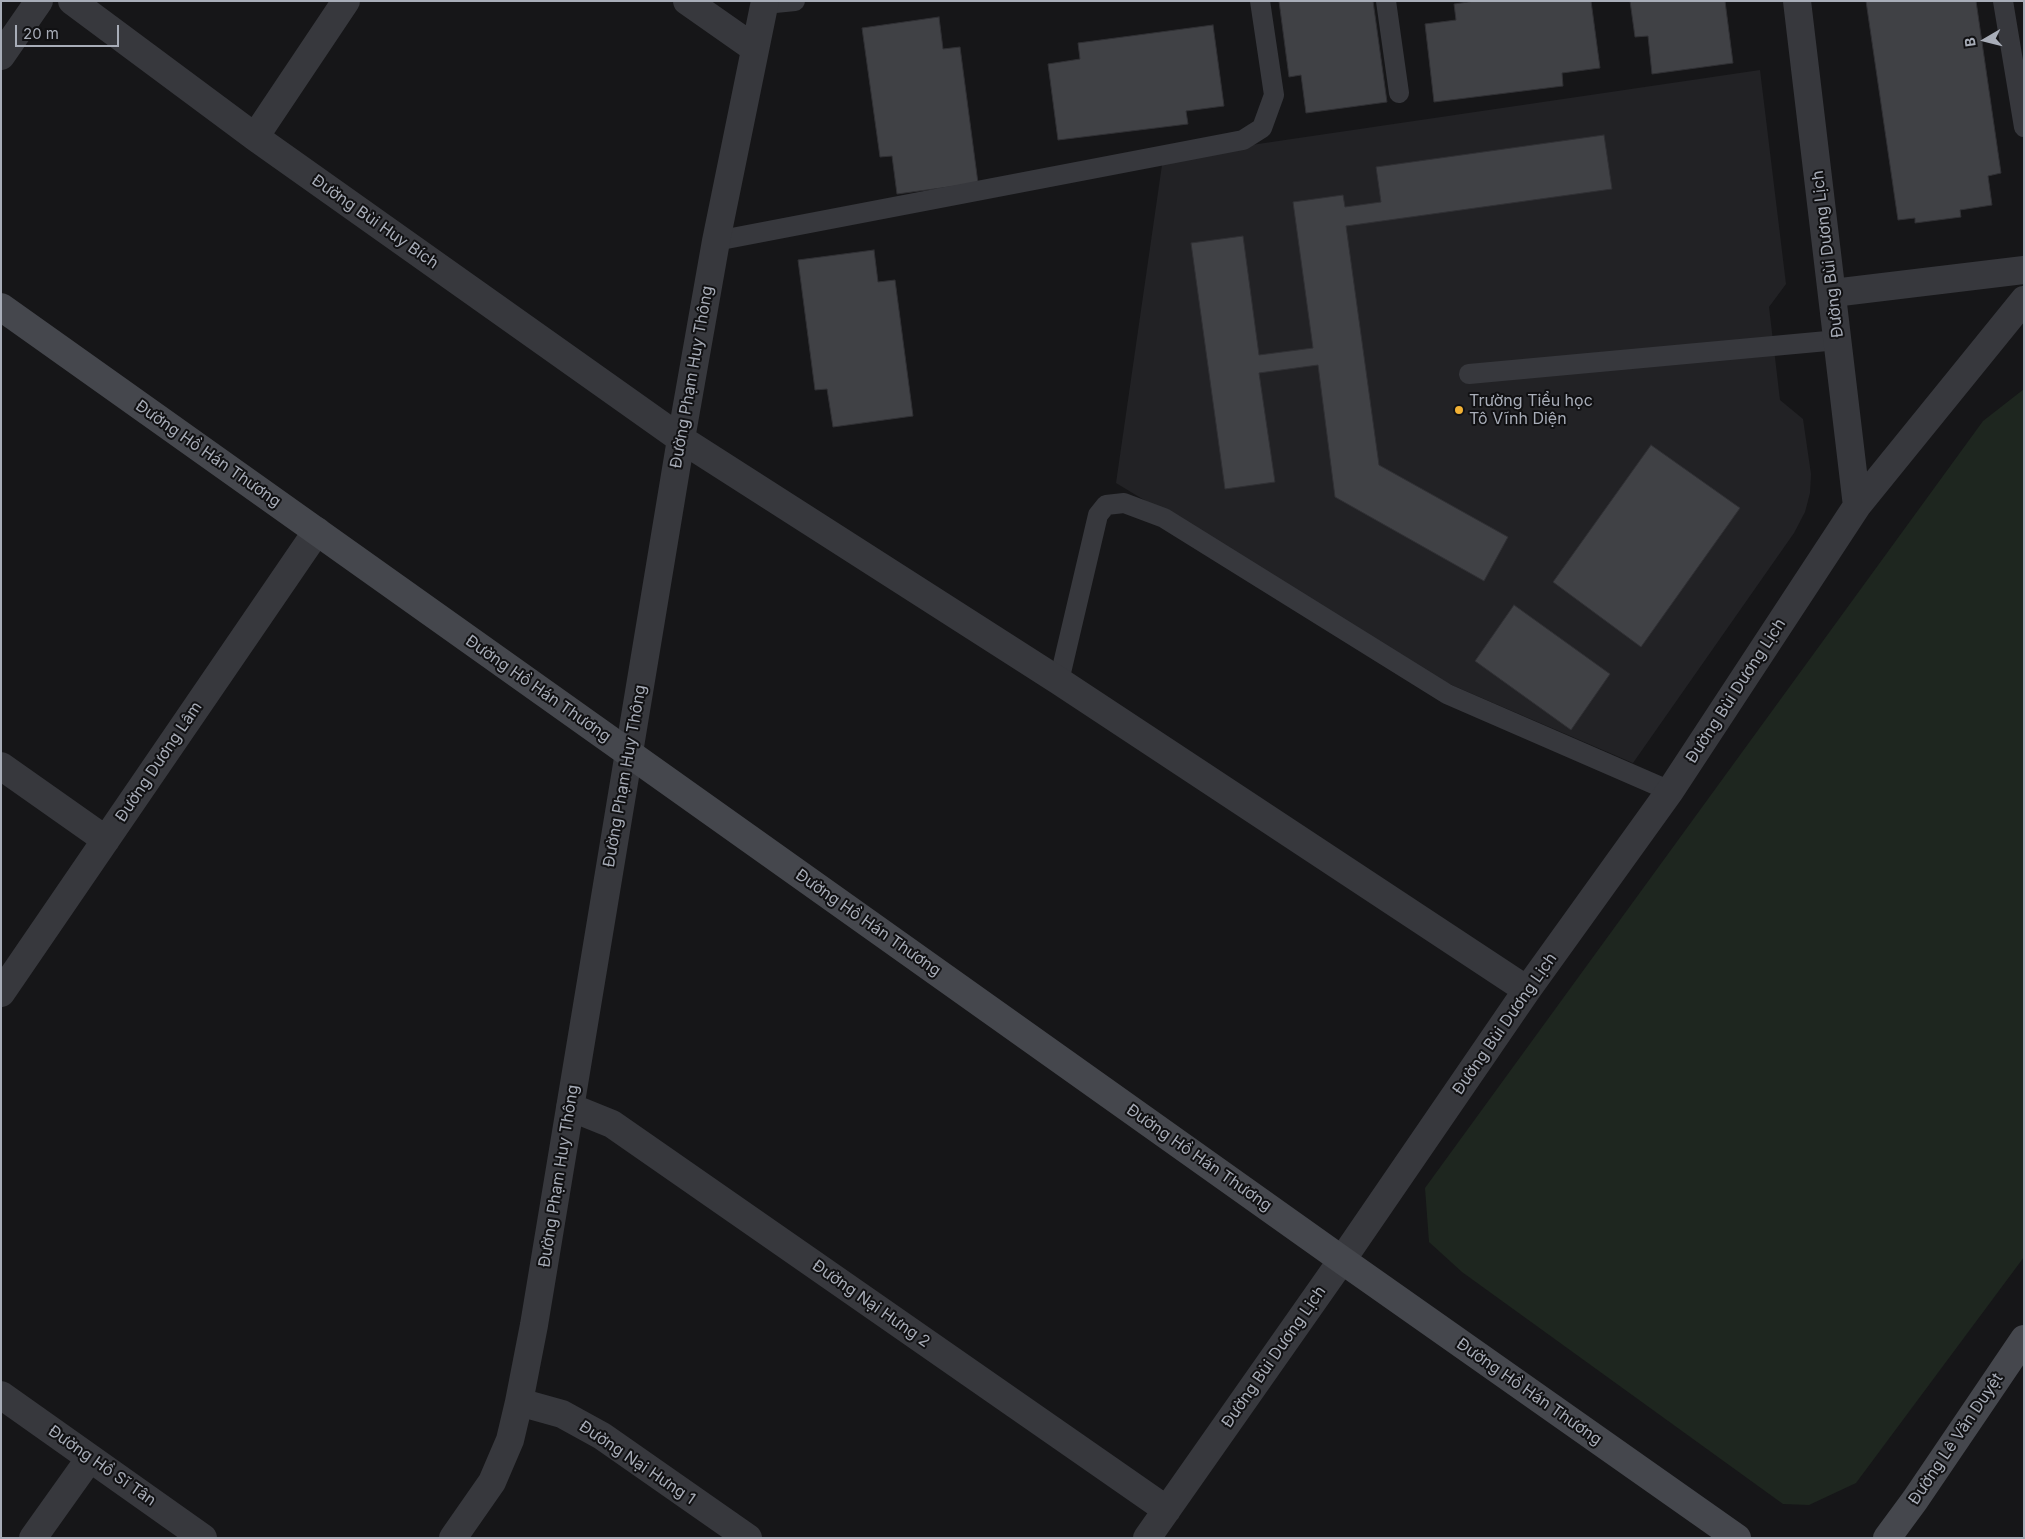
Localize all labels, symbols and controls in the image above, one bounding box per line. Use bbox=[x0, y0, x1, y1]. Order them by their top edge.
scale bar bbox=[18, 15, 121, 47]
north arrow bbox=[1960, 15, 2010, 65]
text: 20 m bbox=[23, 24, 59, 43]
text: B bbox=[1961, 36, 1979, 48]
street label: Đường Bùi Dương Lịch bbox=[1808, 169, 1848, 339]
street label: Đường Bùi Huy Bích bbox=[308, 171, 442, 273]
street label: Đường Phạm Huy Thông bbox=[666, 284, 718, 470]
place label: Trường Tiểu học Tô Vĩnh Diện bbox=[1469, 391, 1593, 429]
street label: Đường Hồ Hán Thương bbox=[132, 397, 284, 511]
marker: Trường Tiểu học Tô Vĩnh Diện bbox=[1453, 404, 1465, 416]
street label: Đường Bùi Dương Lịch bbox=[1682, 615, 1790, 767]
street label: Đường Hồ Hán Thương bbox=[462, 632, 614, 746]
street label: Đường Phạm Huy Thông bbox=[599, 683, 651, 869]
street label: Đường Dương Lâm bbox=[112, 698, 206, 826]
street label: Đường Hồ Hán Thương bbox=[792, 866, 944, 980]
street label: Đường Bùi Dương Lịch bbox=[1449, 950, 1561, 1098]
street label: Đường Phạm Huy Thông bbox=[535, 1083, 583, 1269]
street label: Đường Hồ Hán Thương bbox=[1123, 1101, 1275, 1215]
street label: Đường Nại Hưng 2 bbox=[809, 1256, 933, 1352]
street label: Đường Bùi Dương Lịch bbox=[1218, 1283, 1330, 1431]
street label: Đường Hồ Hán Thương bbox=[1453, 1335, 1605, 1449]
street label: Đường Lê Văn Duyệt bbox=[1905, 1370, 2007, 1508]
street label: Đường Nại Hưng 1 bbox=[575, 1417, 699, 1509]
street label: Đường Hồ Sĩ Tân bbox=[44, 1422, 160, 1510]

